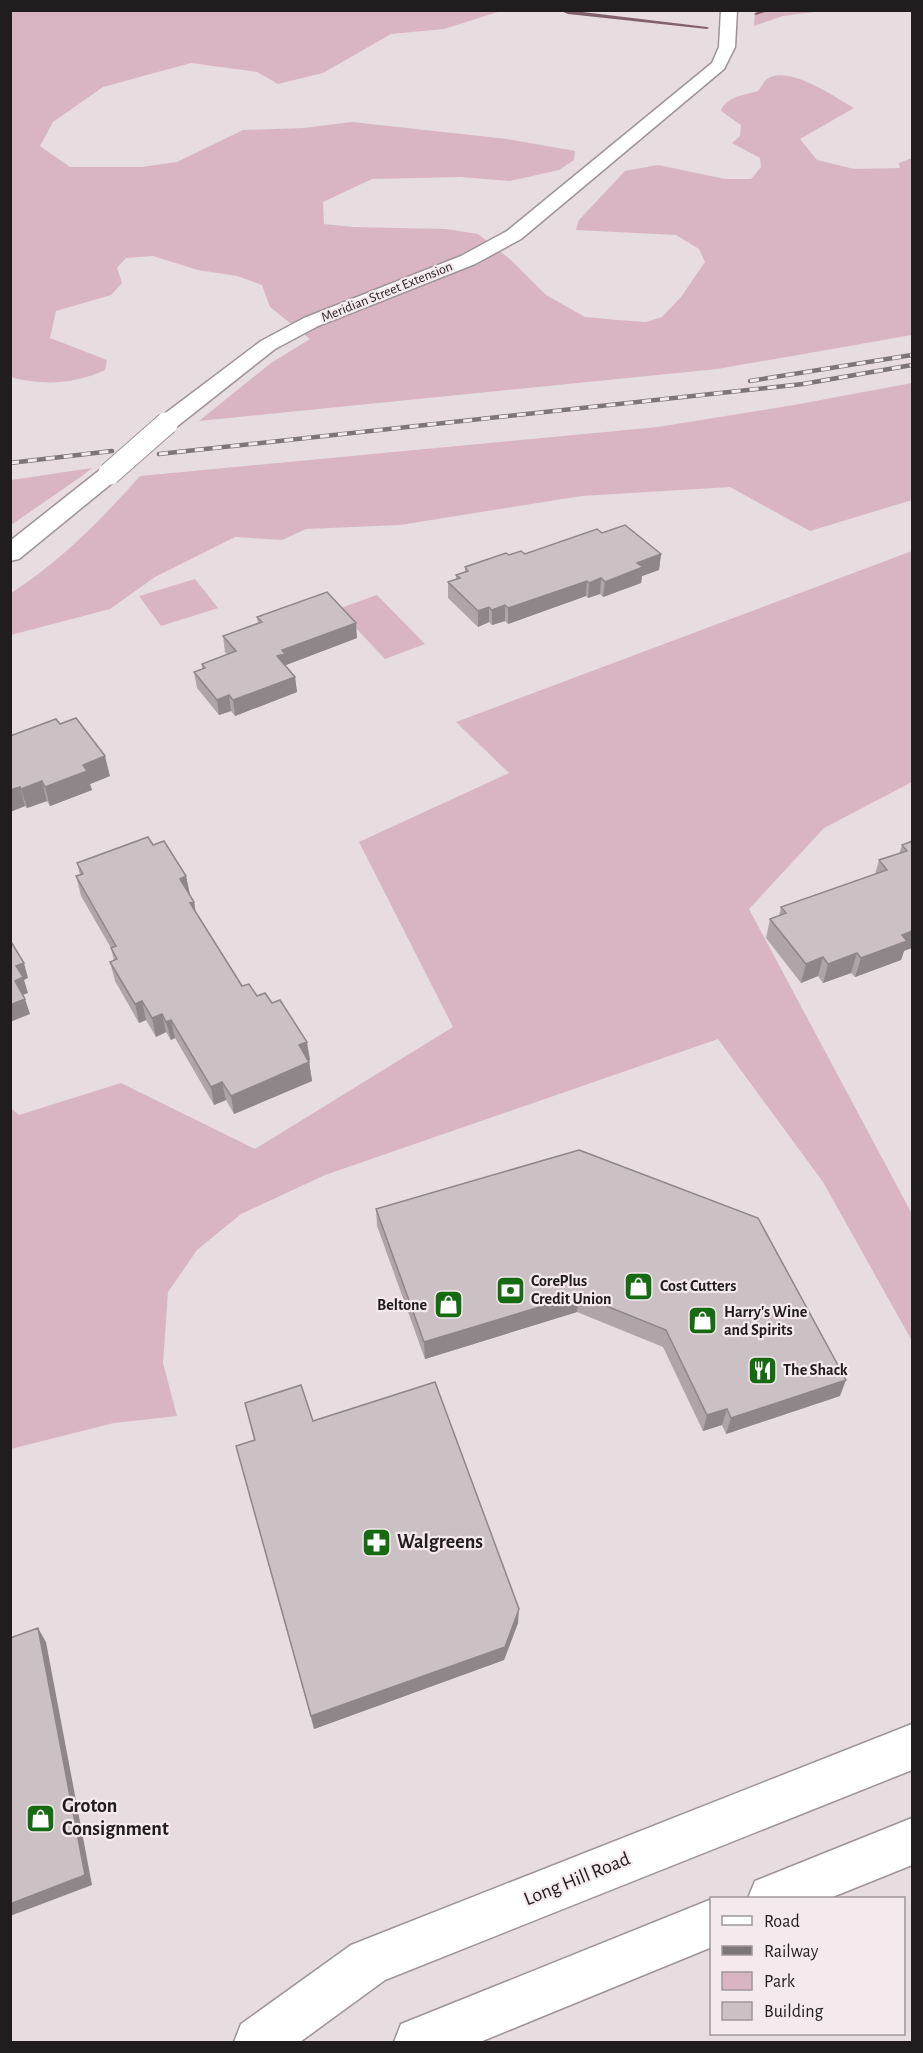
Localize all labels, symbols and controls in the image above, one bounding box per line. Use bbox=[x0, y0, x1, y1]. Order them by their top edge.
street label: Meridian Street Extension bbox=[319, 259, 455, 325]
shop icon: Cost Cutters bbox=[623, 1270, 655, 1302]
place label: CorePlus Credit Union bbox=[531, 1273, 611, 1307]
bank icon: CorePlus Credit Union bbox=[494, 1274, 526, 1306]
place label: Cost Cutters bbox=[660, 1278, 736, 1294]
shop icon: Beltone bbox=[432, 1289, 464, 1321]
place label: Beltone bbox=[377, 1297, 427, 1313]
place label: Harry's Wine and Spirits bbox=[724, 1304, 808, 1338]
shop icon: Harry's Wine and Spirits bbox=[687, 1305, 719, 1337]
restaurant icon: The Shack bbox=[746, 1354, 778, 1386]
place label: The Shack bbox=[783, 1362, 848, 1378]
pharmacy icon: Walgreens bbox=[360, 1526, 392, 1558]
place label: Walgreens bbox=[397, 1532, 483, 1552]
place label: Groton Consignment bbox=[62, 1796, 169, 1839]
shop icon: Groton Consignment bbox=[25, 1802, 57, 1834]
street label: Long Hill Road bbox=[521, 1849, 633, 1909]
legend bbox=[710, 1897, 905, 2035]
text: Road bbox=[764, 1913, 800, 1931]
text: Railway bbox=[764, 1943, 819, 1961]
text: Park bbox=[764, 1973, 796, 1991]
text: Building bbox=[764, 2003, 824, 2021]

